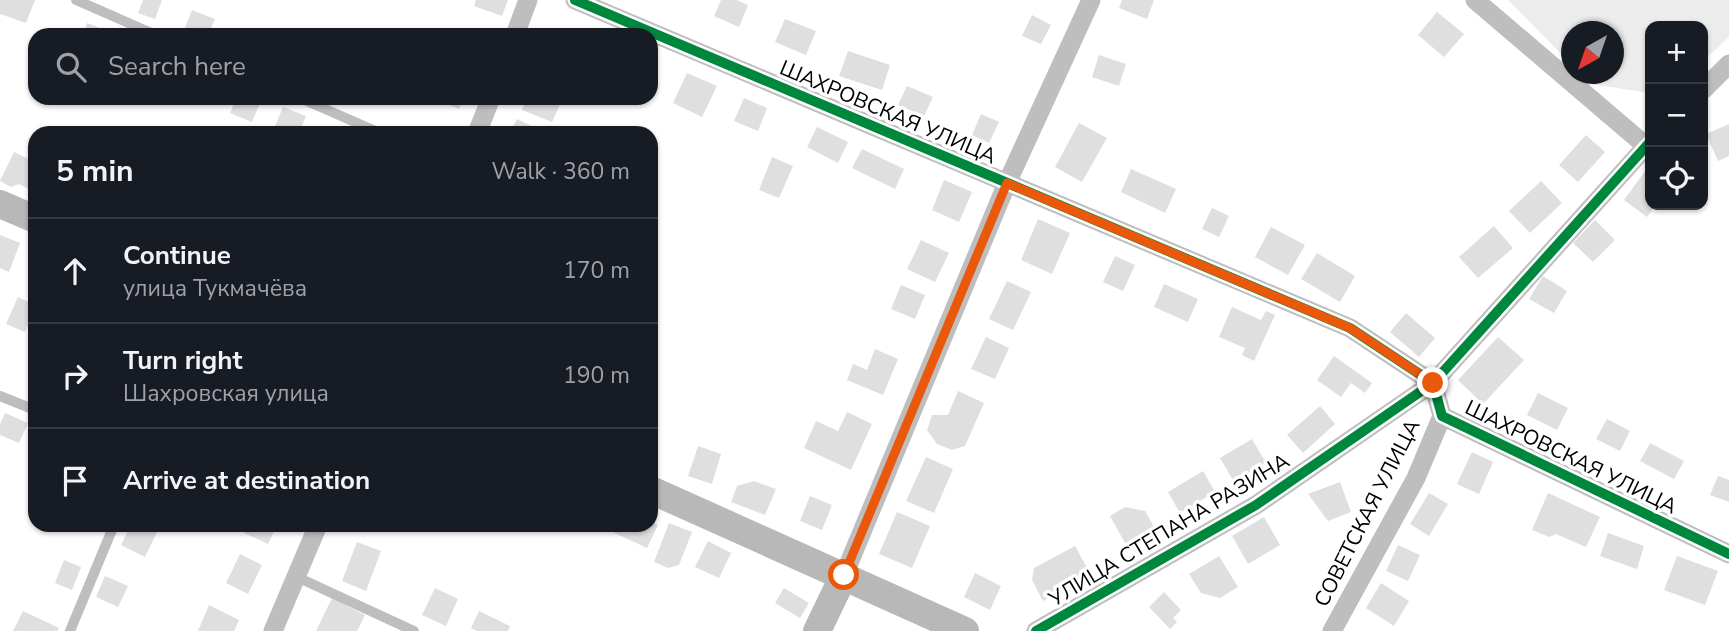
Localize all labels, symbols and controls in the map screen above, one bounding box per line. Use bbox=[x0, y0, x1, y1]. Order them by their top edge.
north arrow bbox=[1561, 21, 1624, 84]
map controls bbox=[1645, 21, 1708, 210]
button: + bbox=[1645, 21, 1708, 84]
search box bbox=[28, 28, 658, 105]
icon: search bbox=[52, 48, 90, 86]
text: Search here bbox=[108, 49, 246, 84]
street label: ШАХРОВСКАЯ УЛИЦА bbox=[775, 54, 1001, 170]
button: − bbox=[1645, 84, 1708, 147]
button: locate bbox=[1645, 147, 1708, 210]
text: 5 min bbox=[56, 151, 134, 192]
text: Walk · 360 m bbox=[491, 156, 630, 187]
text: Continue bbox=[123, 238, 231, 273]
icon: ahead bbox=[56, 252, 94, 290]
text: 170 m bbox=[563, 255, 630, 286]
text: улица Тукмачёва bbox=[123, 273, 307, 304]
text: Turn right bbox=[123, 343, 242, 378]
icon: right bbox=[56, 357, 94, 395]
text: 190 m bbox=[563, 360, 630, 391]
route end bbox=[1417, 367, 1448, 398]
text: Шахровская улица bbox=[123, 378, 329, 409]
street label: ШАХРОВСКАЯ УЛИЦА bbox=[1460, 393, 1682, 521]
street label: СОВЕТСКАЯ УЛИЦА bbox=[1308, 415, 1426, 611]
street label: УЛИЦА СТЕПАНА РАЗИНА bbox=[1043, 447, 1294, 614]
icon: arrive bbox=[56, 462, 94, 500]
text: Arrive at destination bbox=[123, 463, 370, 498]
route start bbox=[828, 559, 859, 590]

